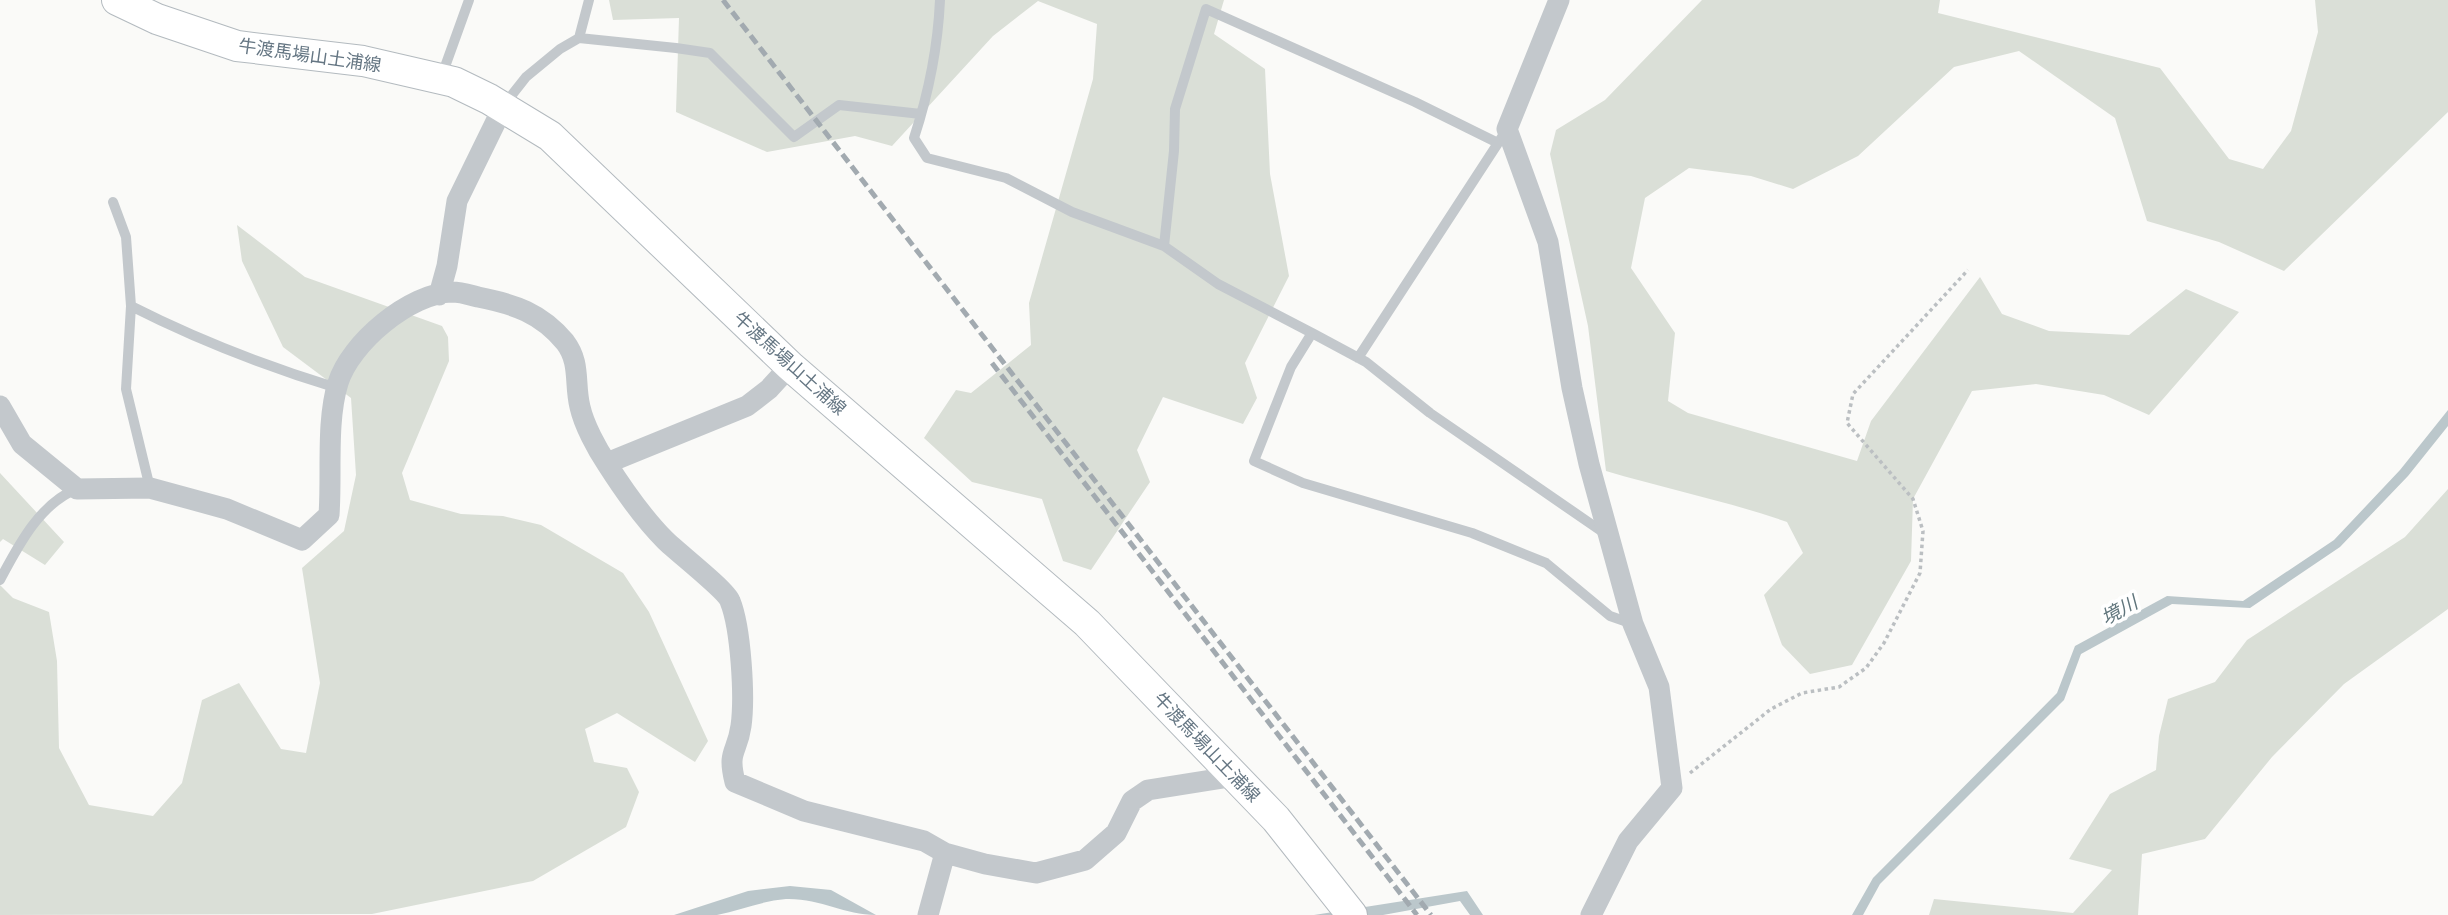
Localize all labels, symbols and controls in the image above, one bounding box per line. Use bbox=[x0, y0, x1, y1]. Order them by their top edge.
street label: 牛渡馬場山土浦線 bbox=[237, 35, 383, 75]
street label: 牛渡馬場山土浦線 bbox=[729, 307, 851, 419]
water label: 境川 bbox=[2097, 590, 2143, 629]
street label: 牛渡馬場山土浦線 bbox=[1149, 688, 1265, 806]

